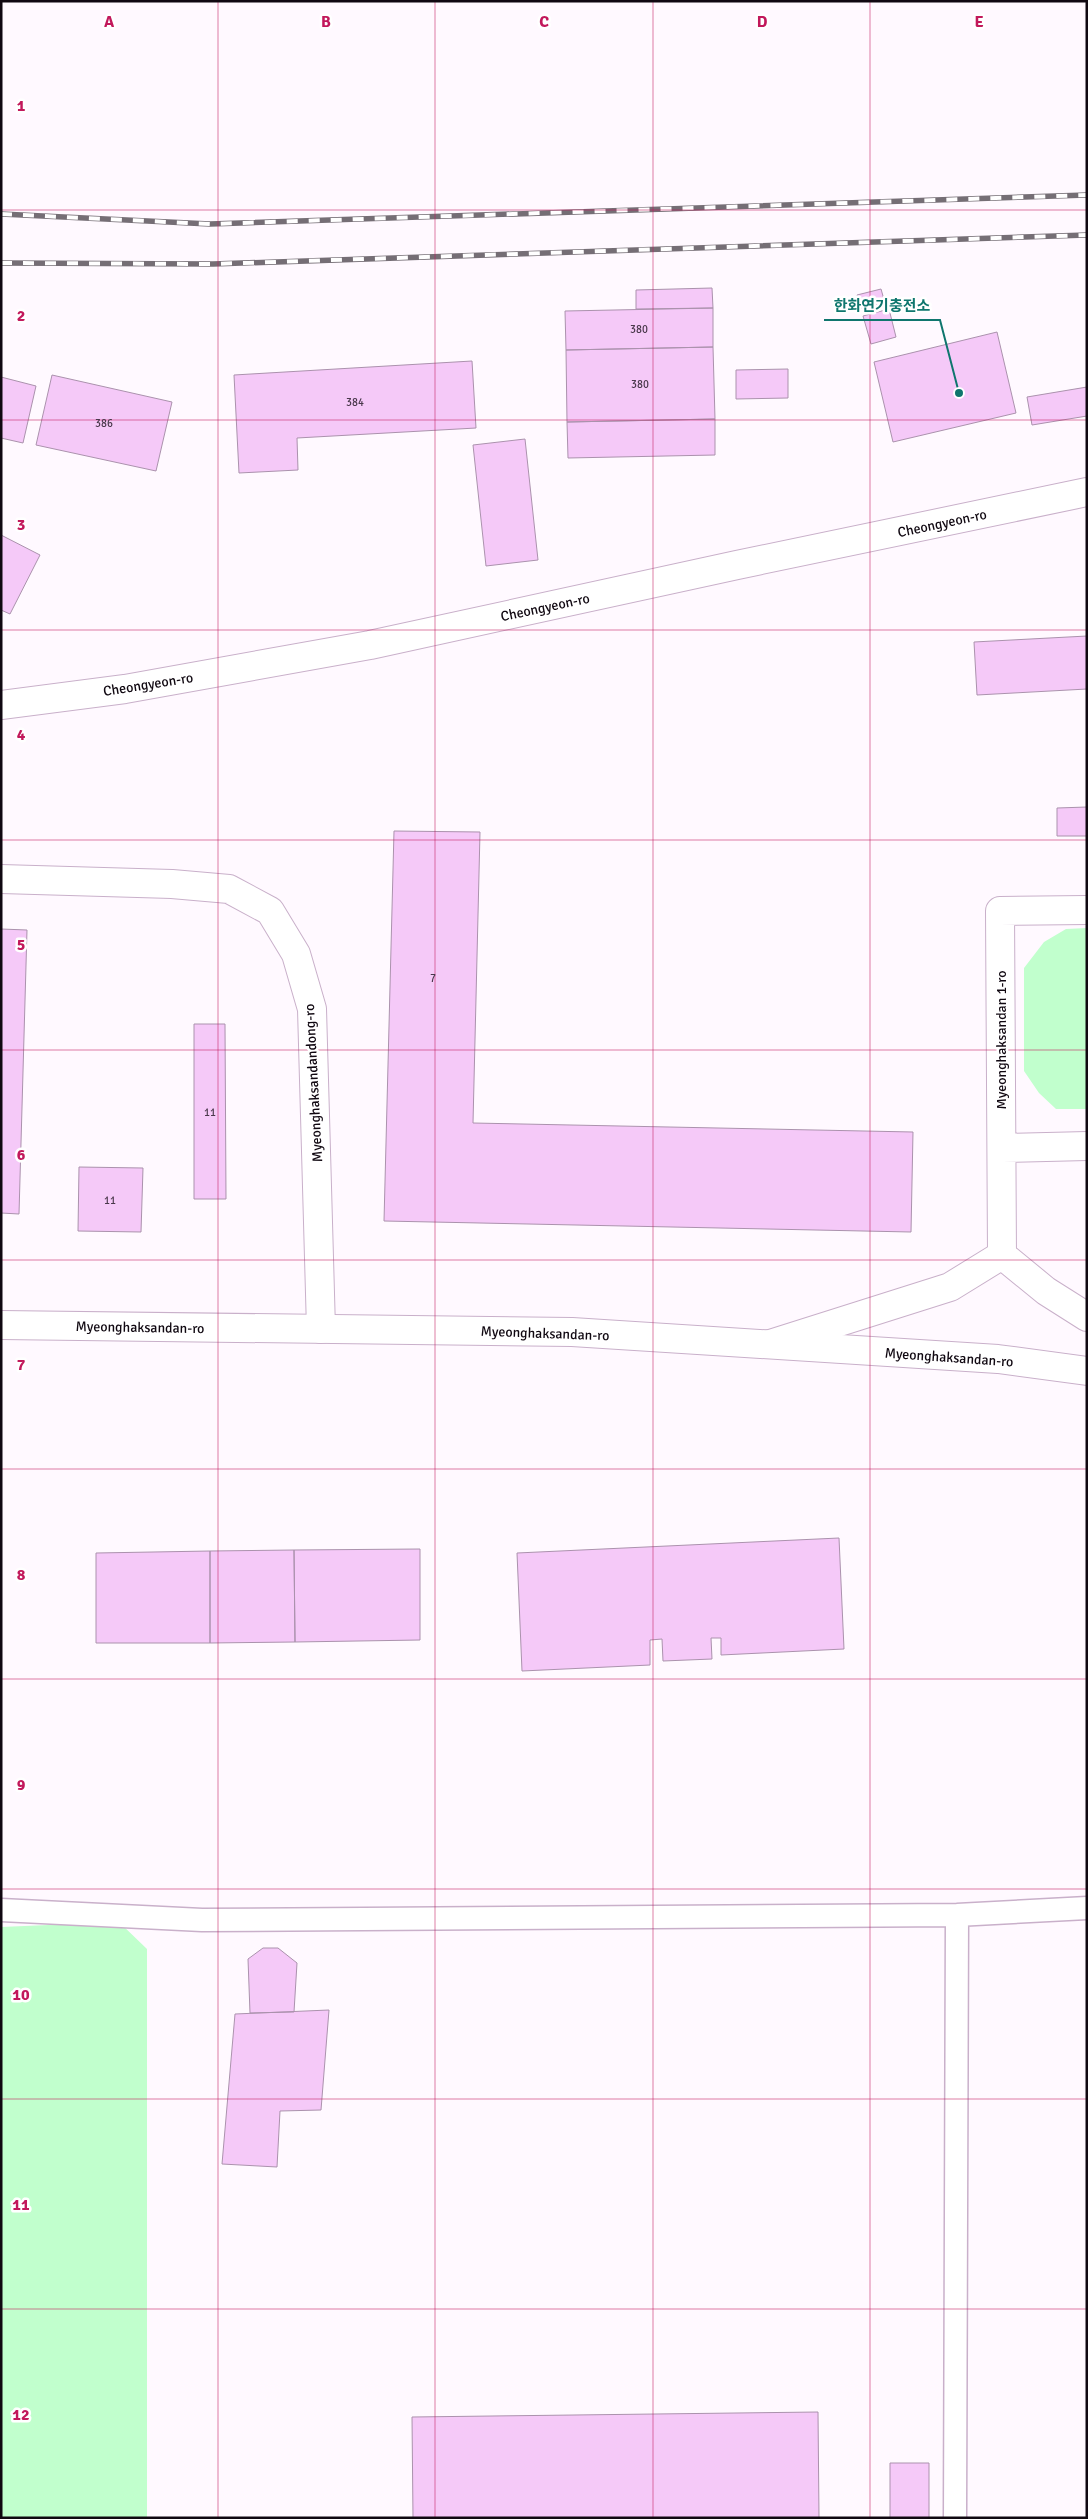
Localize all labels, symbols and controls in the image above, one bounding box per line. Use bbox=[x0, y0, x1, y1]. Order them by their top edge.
text: A bbox=[104, 12, 115, 32]
text: B bbox=[321, 12, 331, 32]
text: C bbox=[539, 12, 549, 32]
text: D bbox=[757, 12, 768, 32]
text: E bbox=[974, 12, 984, 32]
text: 1 bbox=[17, 96, 26, 116]
callout: 한화연기충전소 bbox=[824, 290, 940, 320]
text: 한화연기충전소 bbox=[834, 297, 930, 315]
text: 2 bbox=[17, 306, 25, 326]
house number: 380 bbox=[630, 323, 648, 336]
house number: 380 bbox=[631, 378, 649, 391]
house number: 384 bbox=[346, 396, 364, 409]
house number: 386 bbox=[95, 417, 113, 430]
street label: Cheongyeon-ro bbox=[896, 506, 988, 541]
text: 3 bbox=[17, 515, 25, 535]
street label: Cheongyeon-ro bbox=[499, 590, 591, 625]
street label: Cheongyeon-ro bbox=[102, 669, 194, 700]
text: 4 bbox=[17, 725, 26, 745]
text: 5 bbox=[17, 935, 25, 955]
street label: Myeonghaksandan 1-ro bbox=[993, 971, 1010, 1109]
house number: 7 bbox=[430, 972, 436, 985]
street label: Myeonghaksandandong-ro bbox=[301, 1003, 326, 1163]
house number: 11 bbox=[204, 1106, 216, 1119]
text: 6 bbox=[17, 1145, 26, 1165]
house number: 11 bbox=[104, 1194, 116, 1207]
street label: Myeonghaksandan-ro bbox=[75, 1318, 205, 1337]
street label: Myeonghaksandan-ro bbox=[480, 1323, 610, 1344]
street label: Myeonghaksandan-ro bbox=[884, 1345, 1014, 1370]
text: 7 bbox=[17, 1355, 26, 1375]
text: 8 bbox=[17, 1565, 26, 1585]
text: 9 bbox=[17, 1775, 26, 1795]
text: 10 bbox=[12, 1985, 30, 2005]
text: 11 bbox=[12, 2195, 30, 2215]
text: 12 bbox=[12, 2405, 30, 2425]

